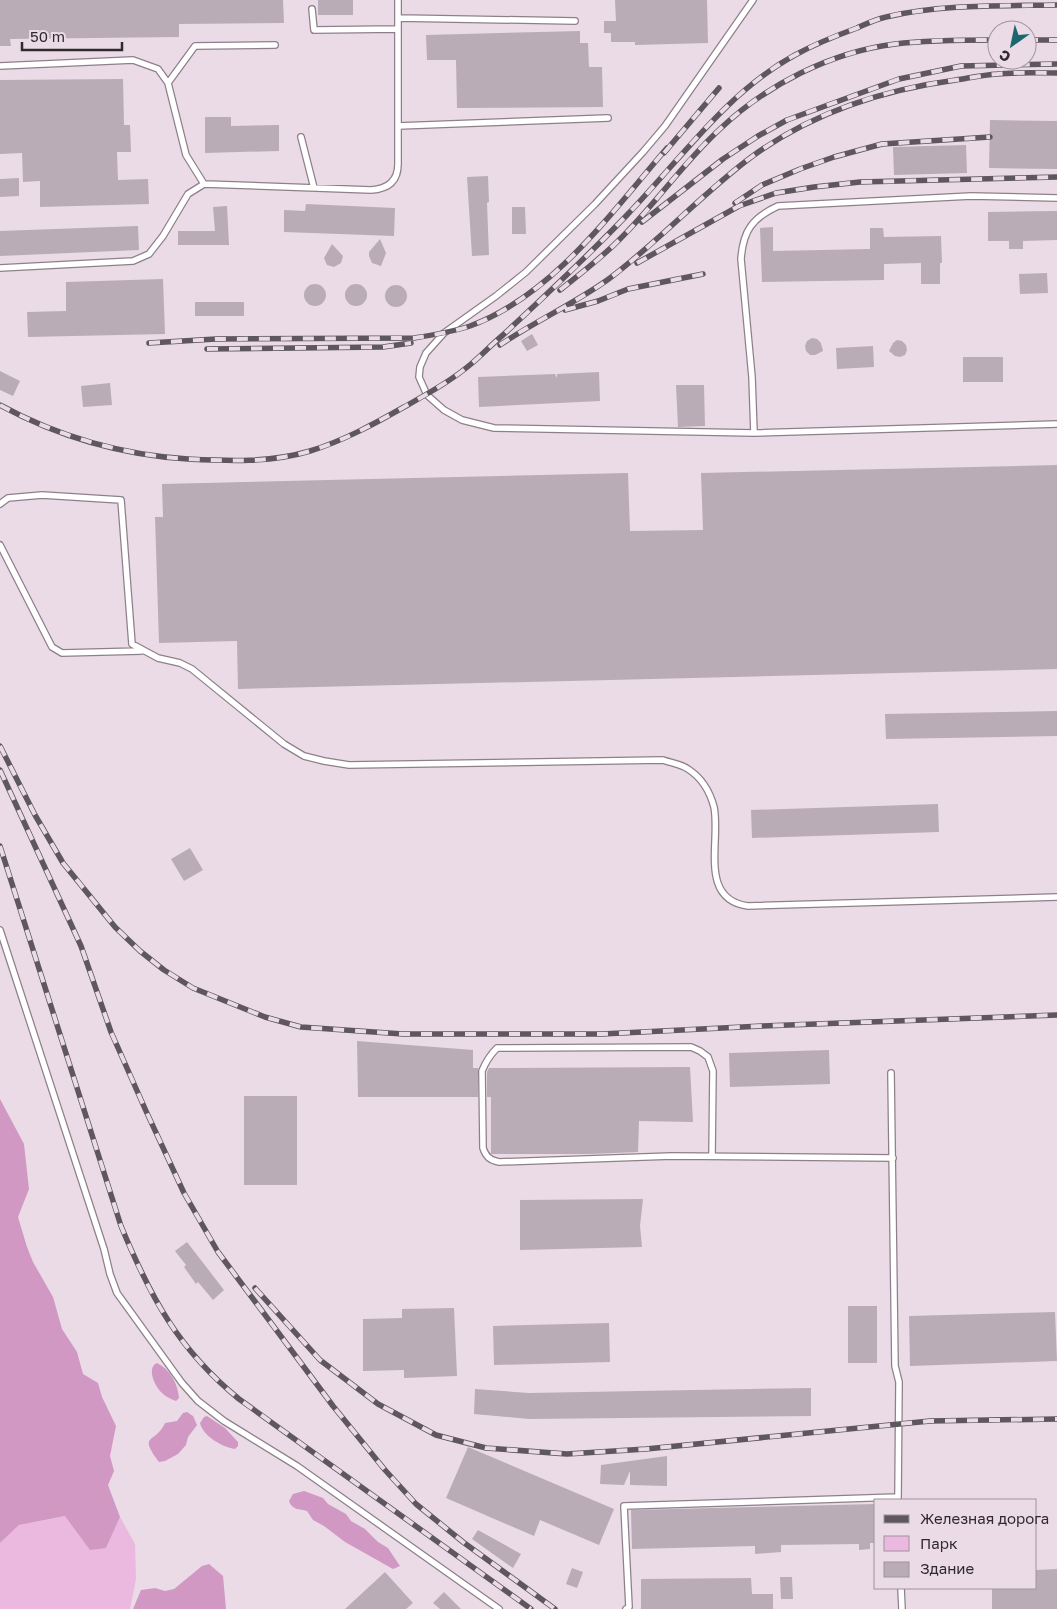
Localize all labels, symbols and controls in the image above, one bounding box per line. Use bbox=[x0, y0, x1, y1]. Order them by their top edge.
scale bar bbox=[22, 20, 122, 52]
north arrow bbox=[987, 20, 1037, 70]
text: 50 m bbox=[30, 27, 65, 45]
text: С bbox=[996, 46, 1013, 66]
legend bbox=[874, 1499, 1037, 1589]
text: Железная дорога bbox=[920, 1509, 1049, 1527]
text: Парк bbox=[920, 1534, 958, 1552]
text: Здание bbox=[920, 1559, 974, 1577]

